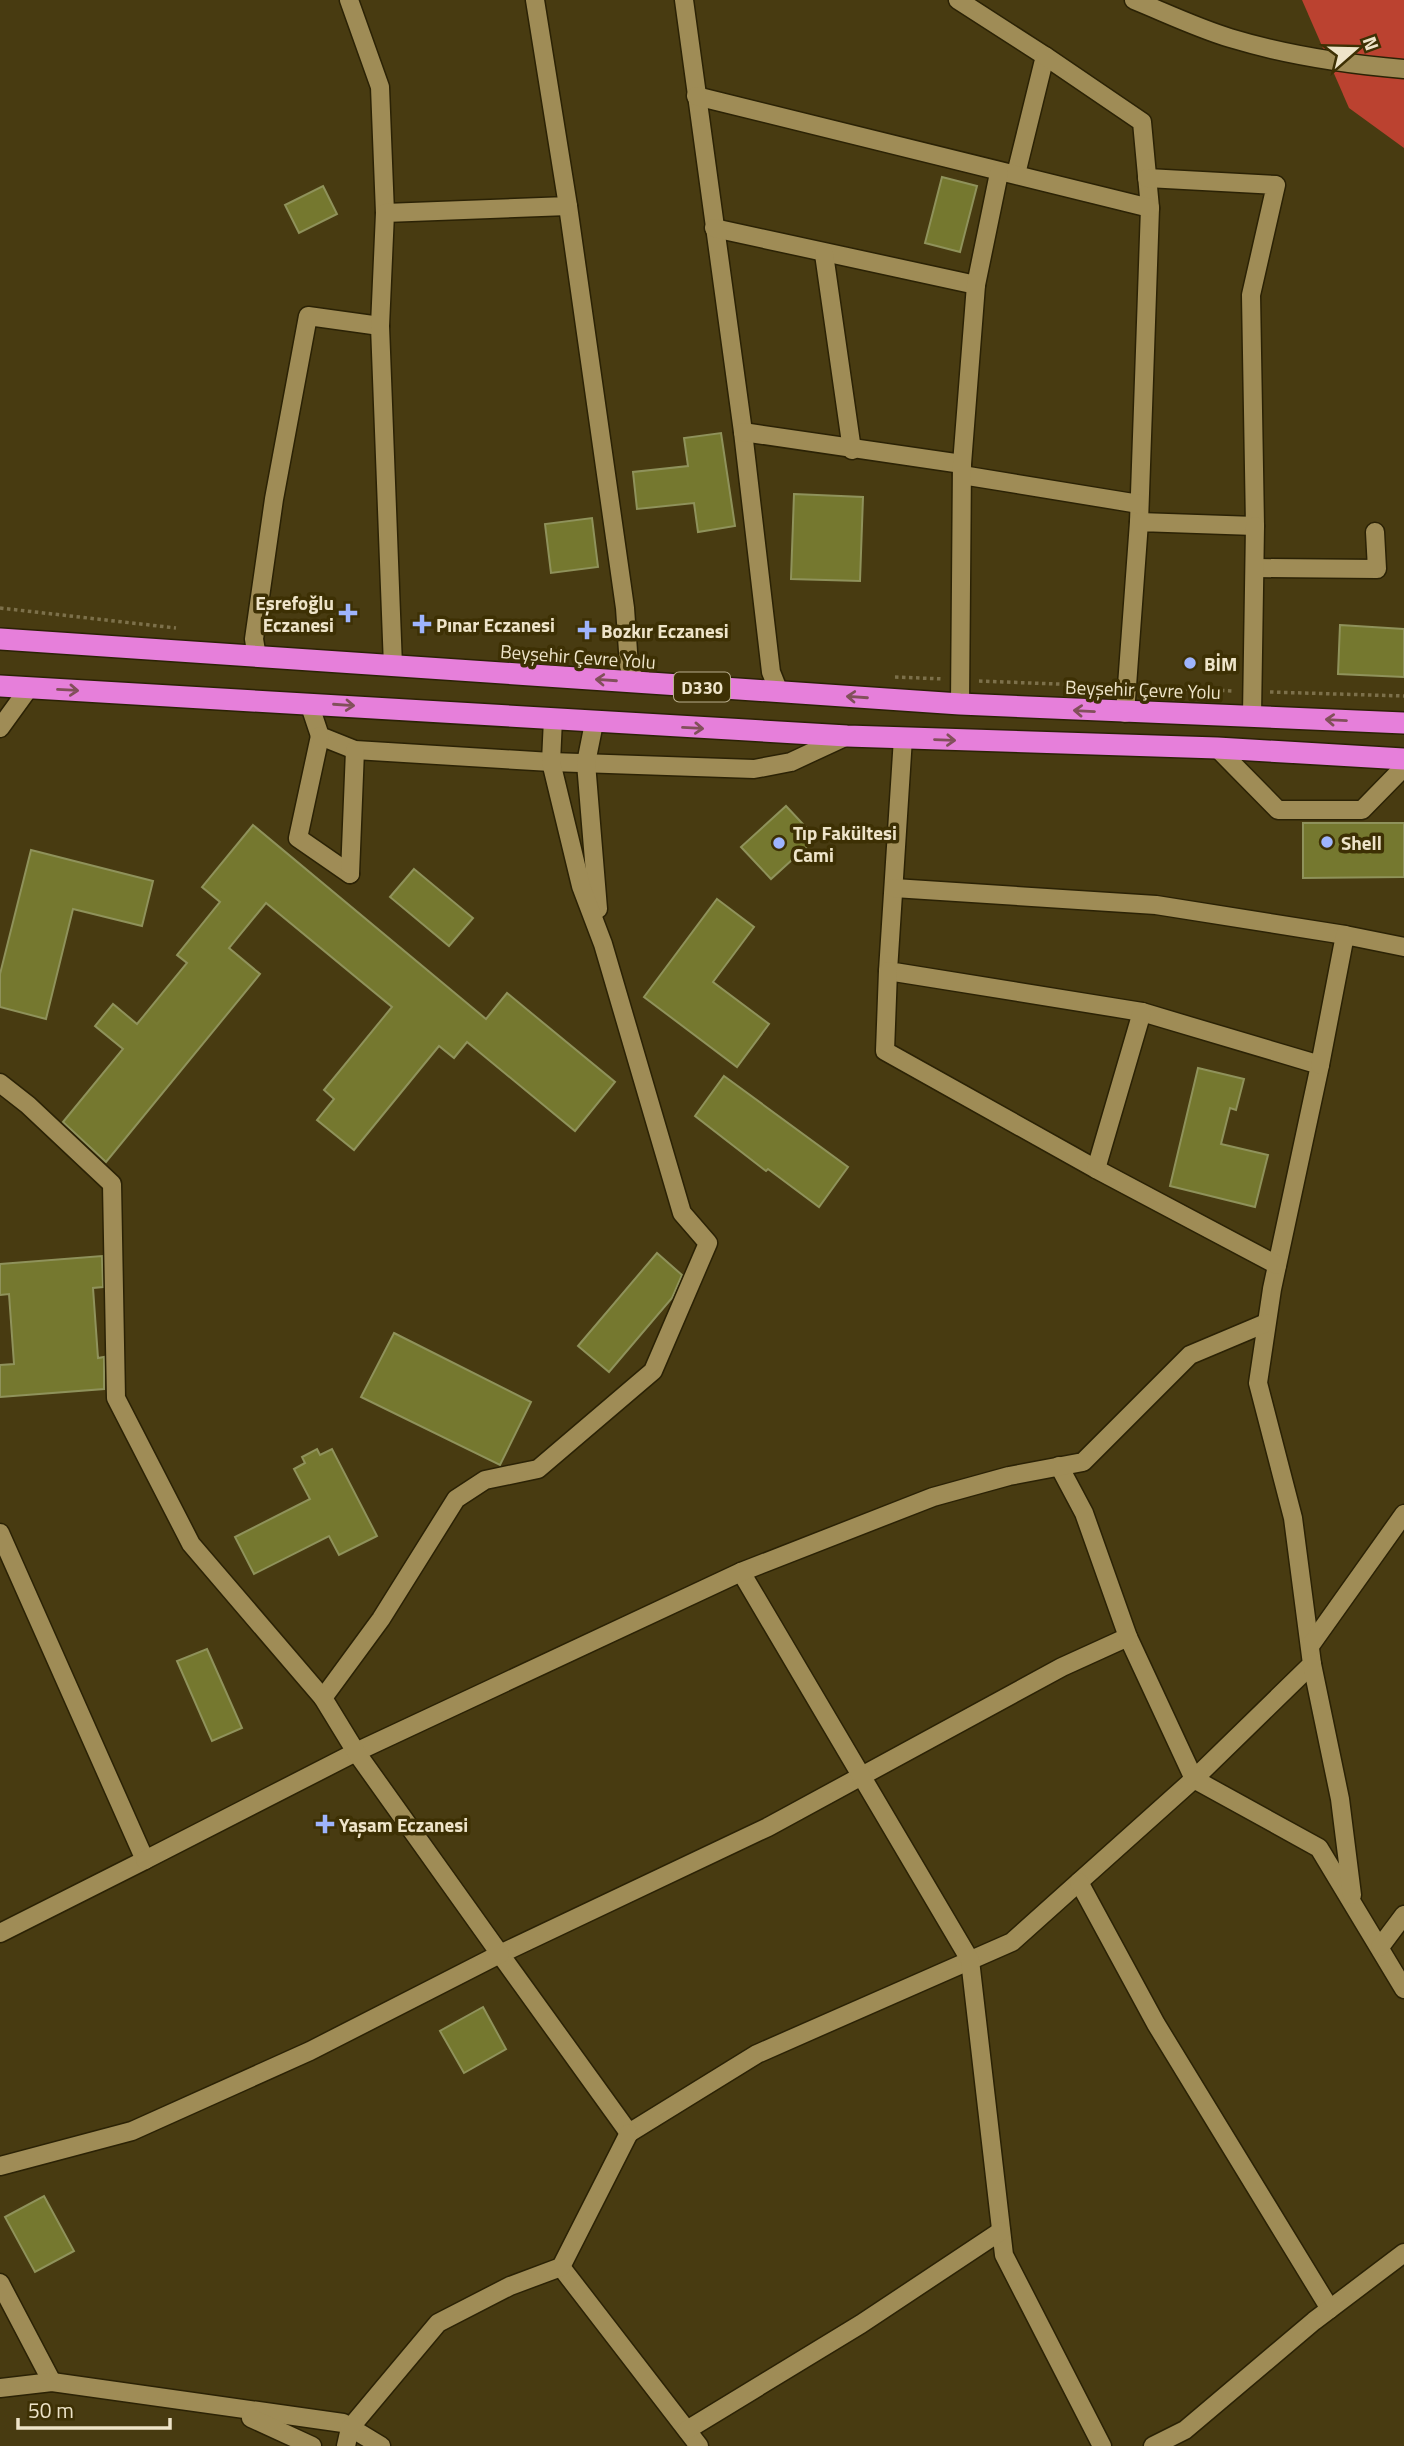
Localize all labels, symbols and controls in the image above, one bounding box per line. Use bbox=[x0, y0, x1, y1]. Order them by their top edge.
north arrow bbox=[1320, 14, 1390, 84]
text: N bbox=[1356, 32, 1387, 54]
place label: Eşrefoğlu Eczanesi bbox=[255, 588, 334, 639]
marker: Eşrefoğlu Eczanesi bbox=[340, 605, 356, 621]
place label: Pınar Eczanesi bbox=[436, 610, 555, 639]
marker: Pınar Eczanesi bbox=[414, 616, 430, 632]
place label: Bozkır Eczanesi bbox=[601, 616, 729, 645]
marker: Bozkır Eczanesi bbox=[579, 622, 595, 638]
street label: Beyşehir Çevre Yolu bbox=[499, 636, 657, 676]
place label: BİM bbox=[1204, 649, 1237, 678]
marker: BİM bbox=[1182, 655, 1198, 671]
road number: D330 bbox=[674, 672, 730, 702]
street label: Beyşehir Çevre Yolu bbox=[1065, 672, 1221, 706]
one-way arrow bbox=[594, 674, 617, 687]
one-way arrow bbox=[56, 684, 79, 697]
one-way arrow bbox=[846, 690, 869, 703]
one-way arrow bbox=[332, 699, 355, 712]
one-way arrow bbox=[1073, 704, 1096, 717]
one-way arrow bbox=[1325, 713, 1348, 726]
one-way arrow bbox=[682, 722, 704, 735]
one-way arrow bbox=[933, 733, 956, 746]
place label: Tıp Fakültesi Cami bbox=[793, 818, 897, 869]
place label: Shell bbox=[1341, 828, 1382, 857]
marker: Shell bbox=[1319, 834, 1335, 850]
marker: Tıp Fakültesi Cami bbox=[771, 835, 787, 851]
place label: Yaşam Eczanesi bbox=[339, 1810, 468, 1839]
marker: Yaşam Eczanesi bbox=[317, 1816, 333, 1832]
scale bar bbox=[18, 2386, 170, 2430]
text: 50 m bbox=[28, 2394, 74, 2426]

